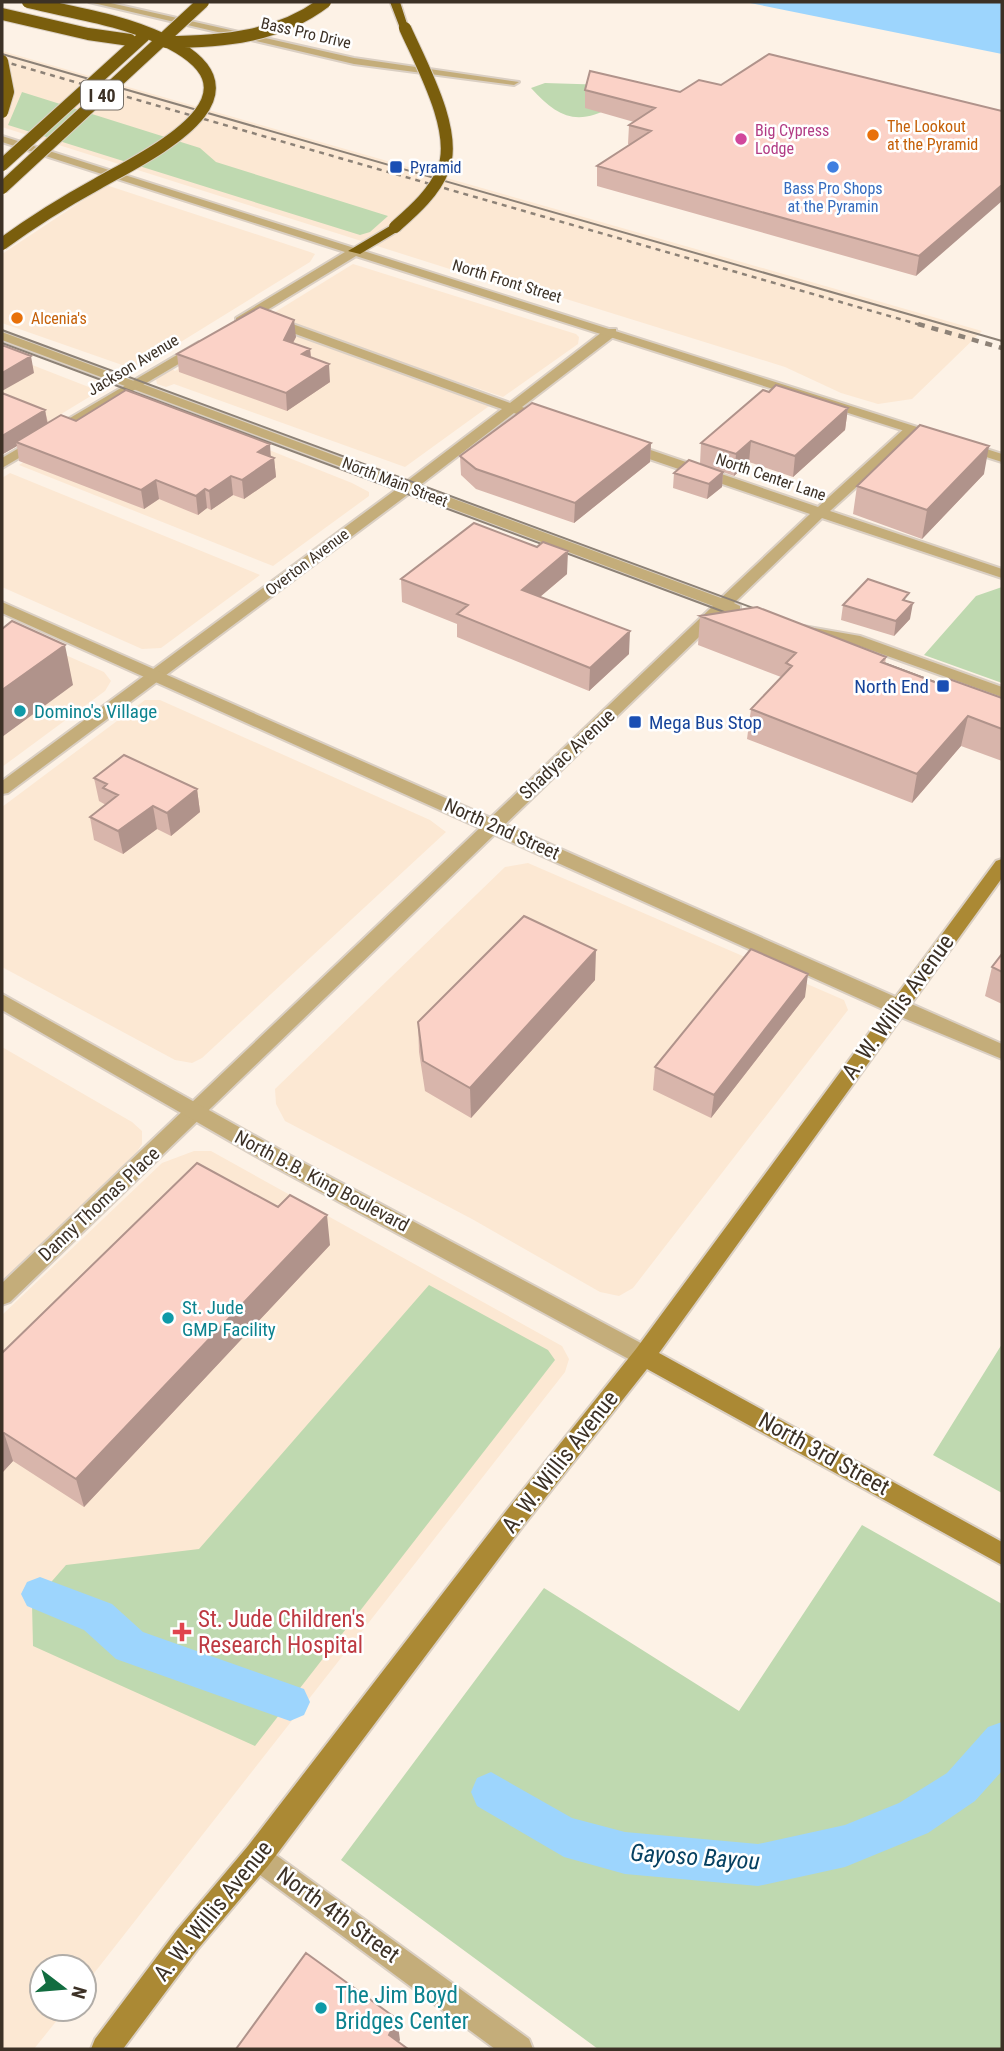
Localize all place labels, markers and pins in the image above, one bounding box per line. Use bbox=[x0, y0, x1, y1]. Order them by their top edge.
place label: The Lookout at the Pyramid bbox=[887, 117, 978, 154]
place label: Big Cypress Lodge bbox=[755, 121, 829, 158]
marker: The Lookout at the Pyramid bbox=[865, 127, 881, 143]
marker: Big Cypress Lodge bbox=[733, 131, 749, 147]
place label: Pyramid bbox=[410, 158, 462, 177]
marker: Pyramid bbox=[388, 159, 404, 175]
marker: Bass Pro Shops at the Pyramin bbox=[825, 159, 841, 175]
place label: Bass Pro Shops at the Pyramin bbox=[783, 179, 883, 216]
place label: Alcenia's bbox=[31, 309, 87, 328]
marker: Alcenia's bbox=[9, 310, 25, 326]
place label: North End bbox=[854, 675, 929, 698]
marker: North End bbox=[935, 678, 951, 694]
place label: Domino's Village bbox=[34, 700, 157, 723]
marker: Domino's Village bbox=[12, 703, 28, 719]
place label: Mega Bus Stop bbox=[649, 711, 762, 734]
marker: Mega Bus Stop bbox=[627, 714, 643, 730]
place label: St. Jude GMP Facility bbox=[182, 1296, 276, 1341]
marker: St. Jude GMP Facility bbox=[160, 1310, 176, 1326]
place label: St. Jude Children's Research Hospital bbox=[198, 1606, 365, 1659]
marker: St. Jude Children's Research Hospital bbox=[172, 1622, 192, 1642]
place label: The Jim Boyd Bridges Center bbox=[335, 1982, 469, 2035]
marker: The Jim Boyd Bridges Center bbox=[313, 2000, 329, 2016]

